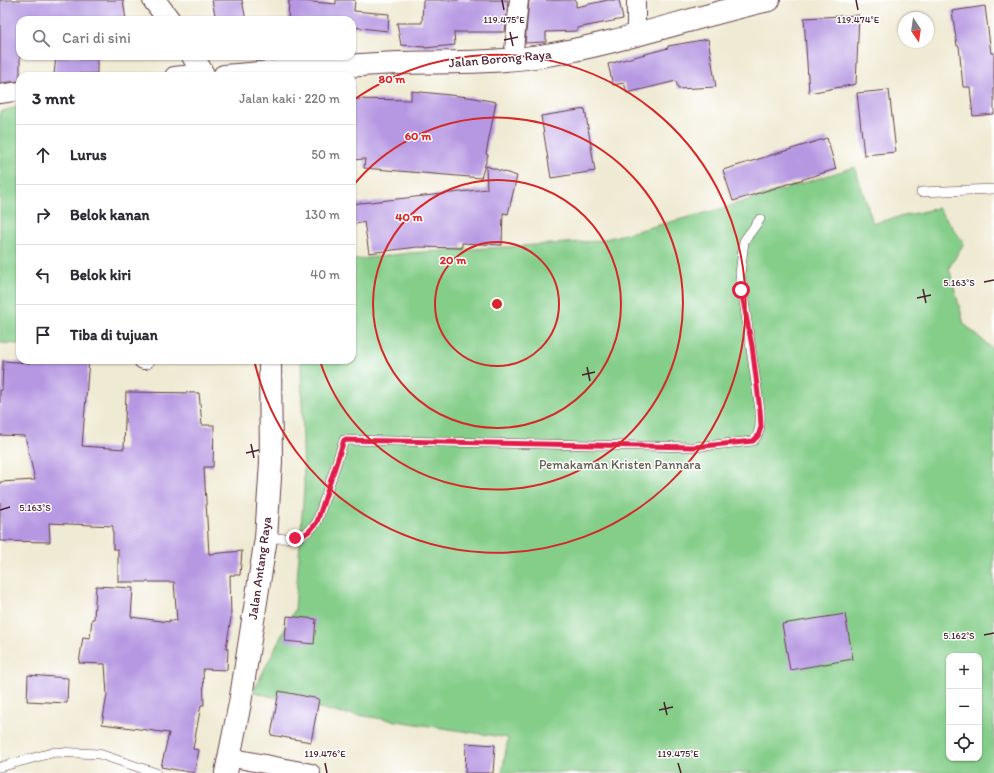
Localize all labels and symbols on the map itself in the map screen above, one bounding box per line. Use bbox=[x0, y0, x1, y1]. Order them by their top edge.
north arrow bbox=[898, 12, 934, 48]
text: 119.475°E bbox=[483, 13, 525, 26]
text: 119.474°E bbox=[837, 13, 880, 26]
street label: Jalan Borong Raya bbox=[448, 46, 552, 70]
text: 80 m bbox=[379, 72, 406, 86]
text: 60 m bbox=[405, 129, 432, 143]
text: 40 m bbox=[395, 210, 424, 224]
text: 20 m bbox=[440, 253, 467, 267]
text: 5.163°S bbox=[943, 276, 975, 289]
route start bbox=[732, 281, 750, 299]
centre of rings bbox=[490, 297, 504, 311]
park label: Pemakaman Kristen Pannara bbox=[539, 457, 701, 472]
text: 5.163°S bbox=[19, 501, 51, 514]
street label: Jalan Antang Raya bbox=[245, 515, 274, 620]
route end bbox=[286, 529, 304, 547]
text: 5.162°S bbox=[943, 629, 975, 642]
text: 119.476°E bbox=[304, 747, 346, 760]
text: 119.475°E bbox=[657, 747, 699, 760]

